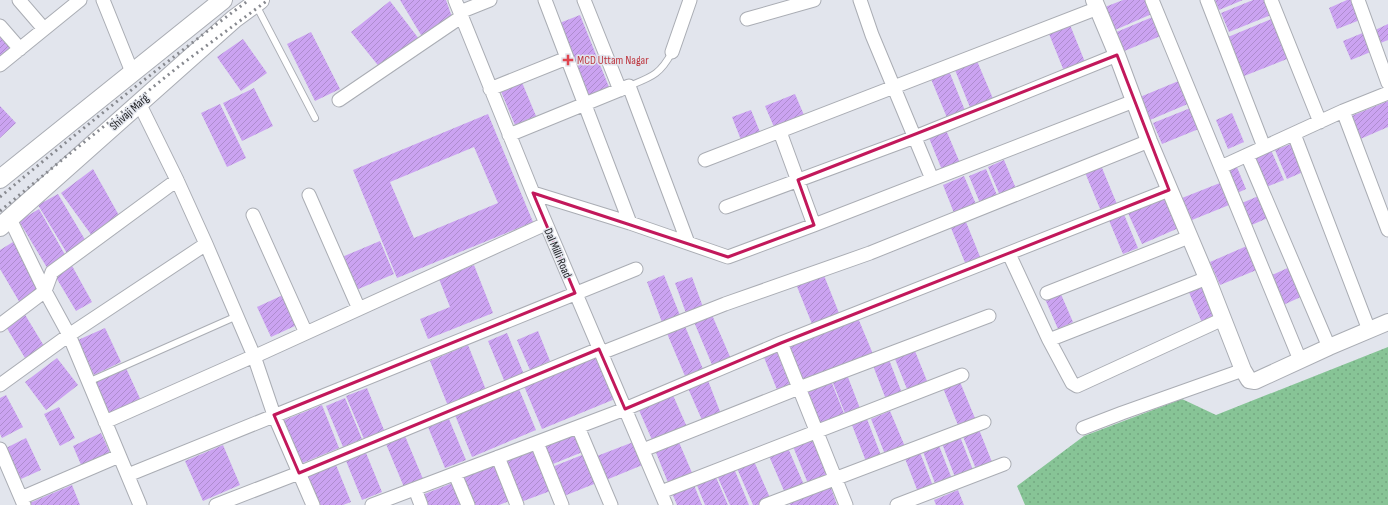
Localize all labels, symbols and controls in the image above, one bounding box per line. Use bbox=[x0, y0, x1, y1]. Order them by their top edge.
place label: MCD Uttam Nagar bbox=[577, 53, 649, 68]
marker: MCD Uttam Nagar bbox=[562, 54, 574, 66]
street label: Shivaji Marg bbox=[107, 91, 152, 134]
street label: Dal Milli Road bbox=[540, 226, 575, 280]

